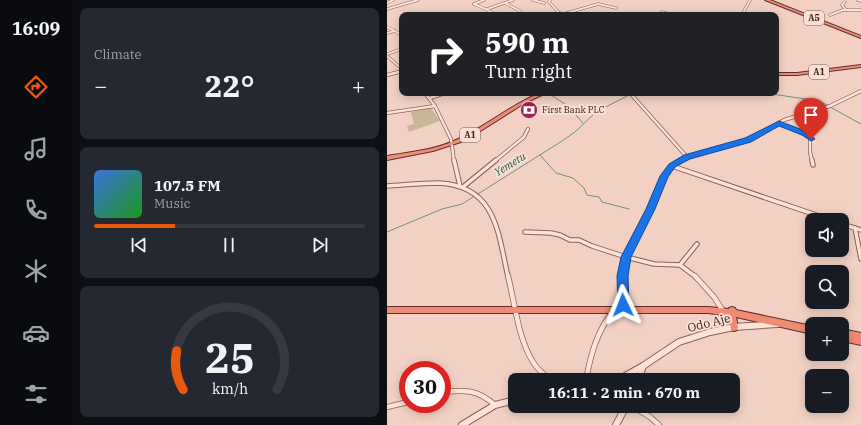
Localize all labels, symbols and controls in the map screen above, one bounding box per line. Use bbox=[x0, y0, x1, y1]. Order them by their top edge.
road number: A5 bbox=[804, 11, 824, 25]
text: 16:09 bbox=[12, 17, 60, 40]
text: 590 m bbox=[485, 24, 569, 61]
icon: right bbox=[419, 28, 471, 80]
text: Climate bbox=[94, 46, 141, 63]
text: Turn right bbox=[485, 60, 572, 83]
road number: A1 bbox=[809, 65, 829, 79]
text: 22° bbox=[204, 66, 255, 105]
text: − bbox=[94, 71, 107, 100]
text: + bbox=[352, 71, 365, 100]
icon: directions bbox=[22, 73, 50, 101]
pin bbox=[794, 98, 828, 139]
bank icon: First Bank PLC bbox=[519, 100, 539, 120]
place label: First Bank PLC bbox=[542, 104, 605, 115]
icon: arrive bbox=[800, 104, 822, 126]
road number: A1 bbox=[460, 128, 480, 142]
icon: music bbox=[22, 135, 50, 163]
water label: Yemetu bbox=[492, 148, 529, 179]
text: 107.5 FM bbox=[154, 176, 221, 195]
text: Music bbox=[154, 195, 191, 212]
icon: phone bbox=[22, 196, 50, 224]
map controls bbox=[805, 213, 849, 413]
button: sound bbox=[805, 213, 849, 257]
icon: previous bbox=[128, 234, 150, 256]
icon: pause bbox=[218, 234, 240, 256]
icon: next bbox=[309, 234, 331, 256]
icon: climate bbox=[22, 257, 50, 285]
button: search bbox=[805, 265, 849, 309]
position arrow bbox=[602, 284, 644, 326]
street label: Odo Aje bbox=[686, 310, 732, 335]
button: + bbox=[805, 317, 849, 361]
icon: car bbox=[22, 319, 50, 347]
text: 25 bbox=[205, 329, 254, 383]
speed limit sign: 30 bbox=[399, 361, 451, 413]
button: − bbox=[805, 369, 849, 413]
text: km/h bbox=[211, 378, 248, 397]
icon: filters bbox=[22, 380, 50, 408]
text: 16:11 · 2 min · 670 m bbox=[548, 383, 700, 402]

